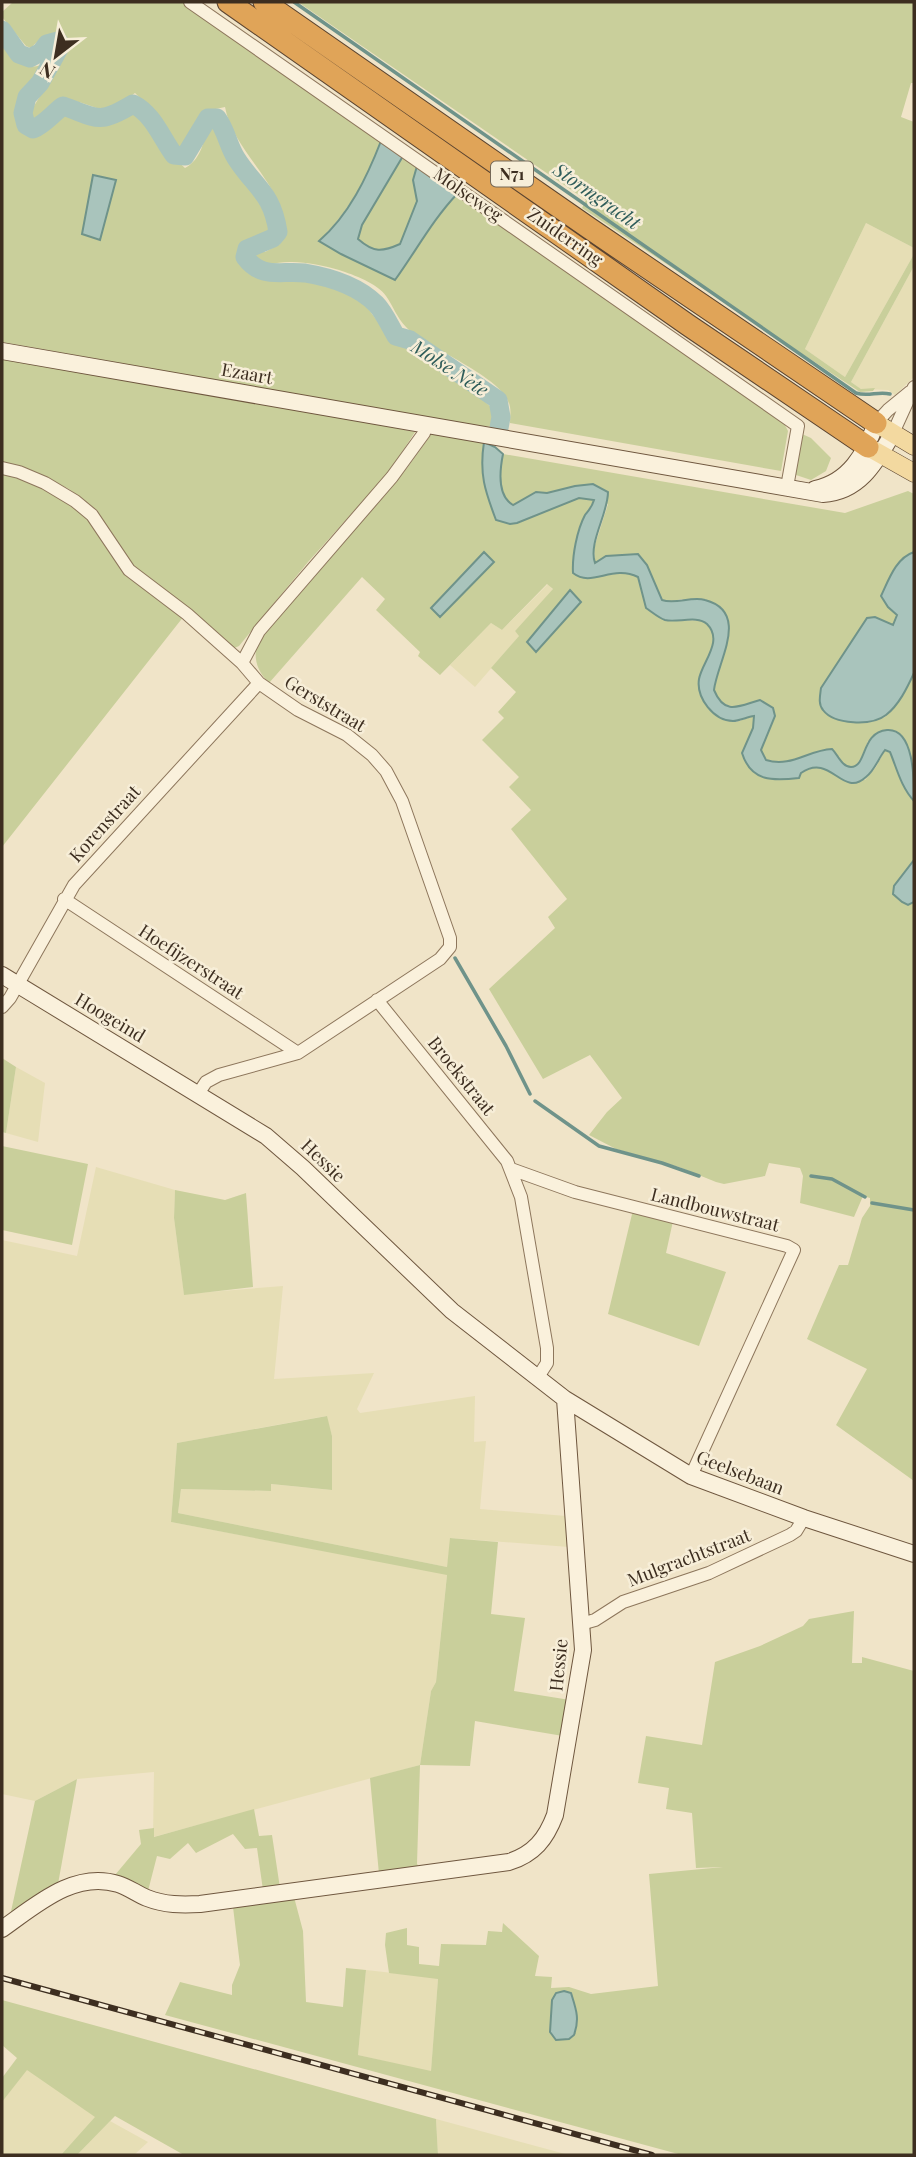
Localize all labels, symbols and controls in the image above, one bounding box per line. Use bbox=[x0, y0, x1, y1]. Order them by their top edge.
north arrow bbox=[21, 21, 91, 91]
text: N bbox=[34, 57, 59, 86]
water label: Stormgracht bbox=[548, 155, 648, 236]
street label: Molseweg bbox=[429, 162, 508, 227]
road number: N71 bbox=[491, 162, 533, 186]
street label: Zuiderring bbox=[523, 201, 609, 271]
water label: Molse Nete bbox=[406, 332, 494, 402]
street label: Ezaart bbox=[220, 357, 275, 389]
street label: Gerststraat bbox=[280, 669, 371, 737]
street label: Korenstraat bbox=[63, 779, 146, 867]
street label: Hoefijzerstraat bbox=[134, 918, 249, 1004]
street label: Hoogeind bbox=[71, 987, 151, 1048]
street label: Broekstraat bbox=[423, 1031, 501, 1120]
street label: Hessie bbox=[296, 1133, 351, 1187]
street label: Landbouwstraat bbox=[648, 1181, 783, 1237]
street label: Geelsebaan bbox=[693, 1444, 788, 1500]
street label: Mulgrachtstraat bbox=[624, 1522, 754, 1592]
street label: Hessie bbox=[543, 1637, 573, 1692]

